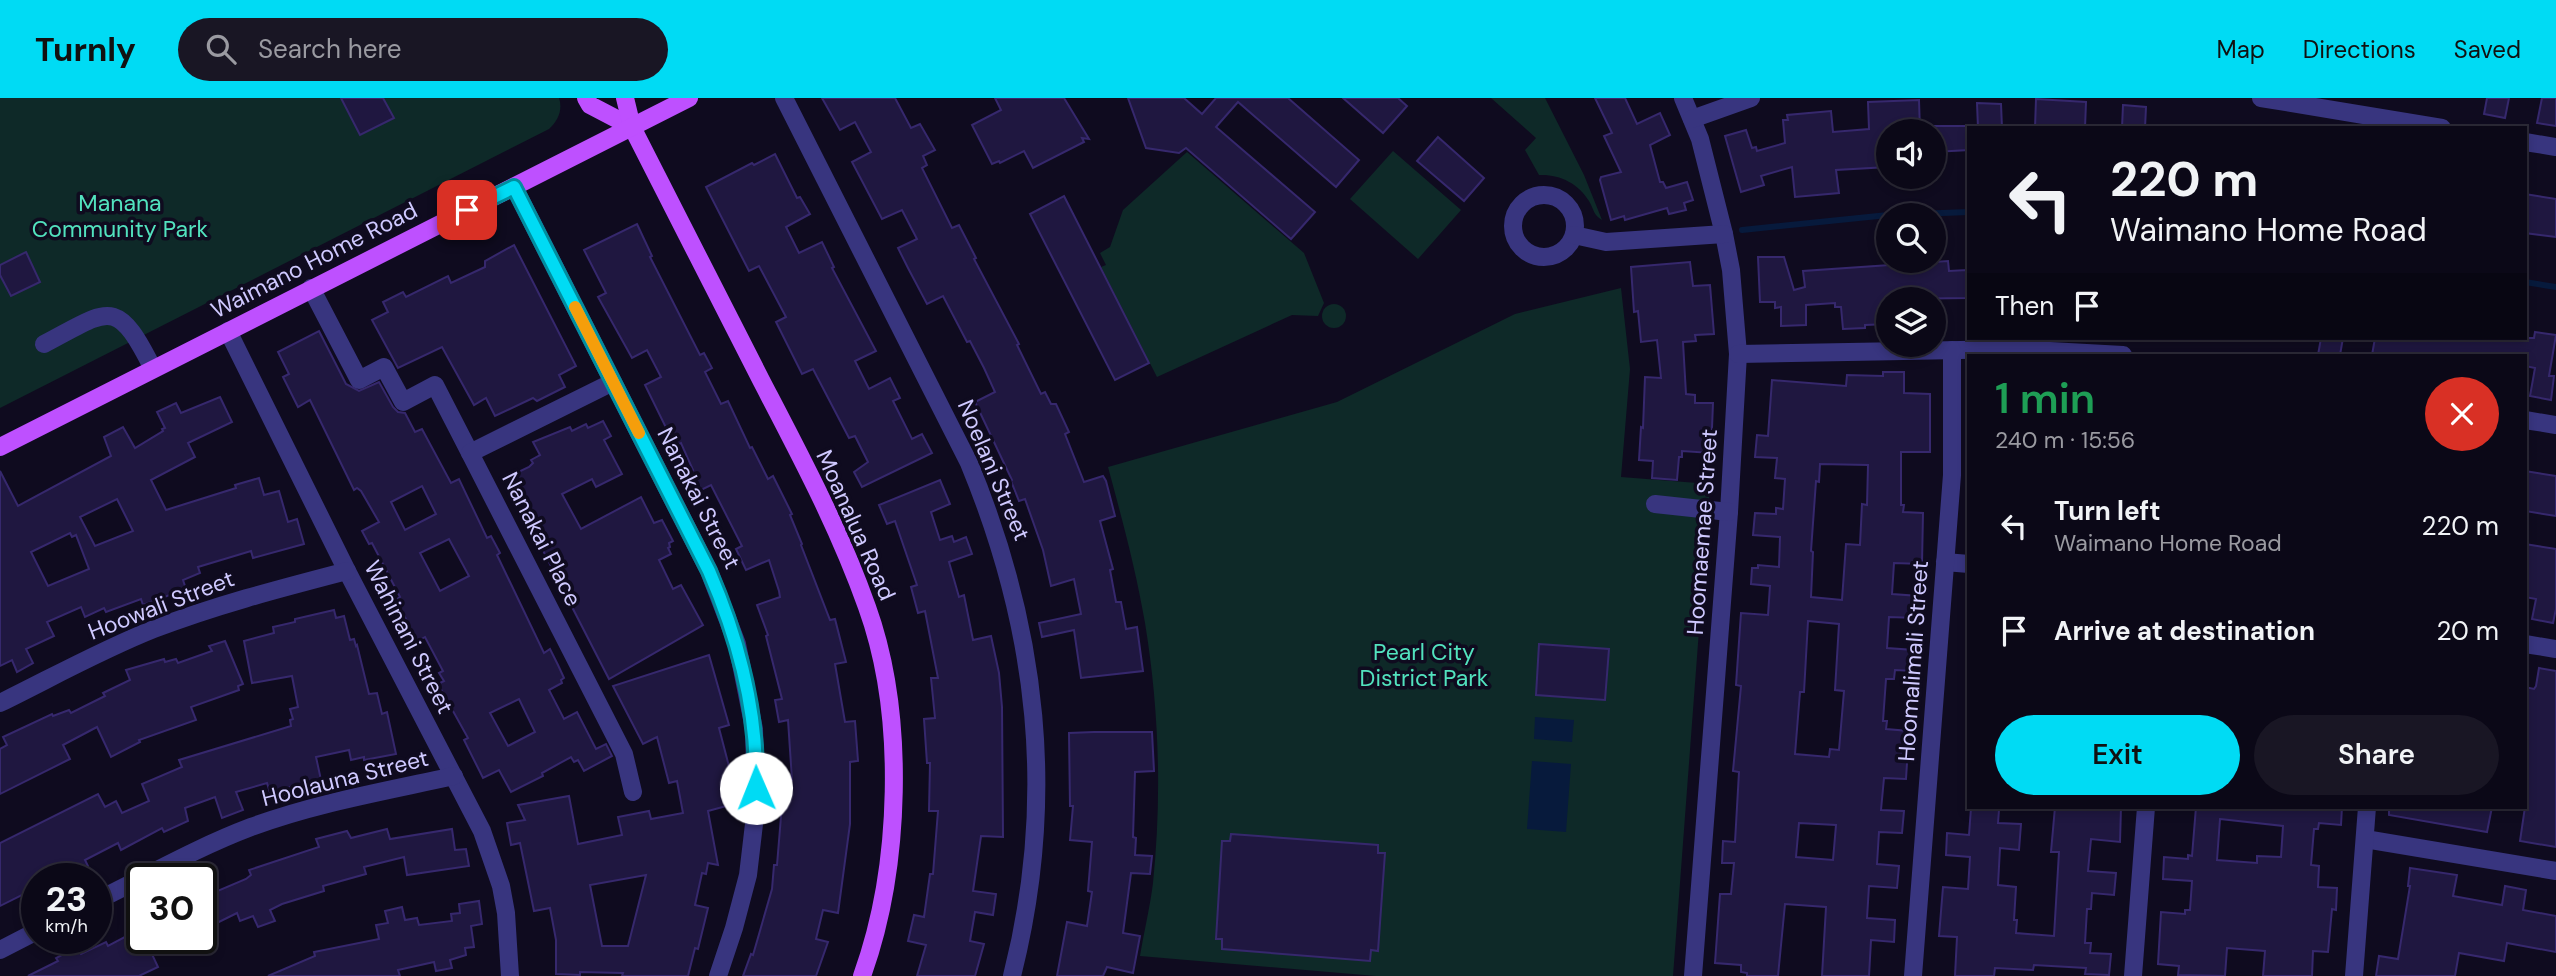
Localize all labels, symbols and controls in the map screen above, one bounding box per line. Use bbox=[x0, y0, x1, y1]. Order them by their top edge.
search box bbox=[178, 18, 668, 81]
text: Turnly bbox=[35, 28, 136, 71]
icon: search bbox=[202, 30, 240, 68]
text: Search here bbox=[258, 32, 401, 66]
text: Map bbox=[2217, 34, 2265, 65]
text: Directions bbox=[2303, 34, 2416, 65]
text: Saved bbox=[2454, 34, 2521, 65]
map controls bbox=[1876, 119, 1946, 357]
button: sound bbox=[1876, 119, 1946, 189]
text: 220 m bbox=[2110, 147, 2258, 211]
icon: left bbox=[1995, 154, 2086, 245]
pin bbox=[437, 180, 497, 240]
park label: Manana Community Park bbox=[32, 188, 209, 244]
icon: arrive bbox=[448, 191, 486, 229]
street label: Waimano Home Road bbox=[206, 195, 422, 325]
button: search bbox=[1876, 203, 1946, 273]
text: Waimano Home Road bbox=[2110, 209, 2427, 251]
button: layers bbox=[1876, 287, 1946, 357]
icon: arrive bbox=[2068, 287, 2106, 325]
text: Then bbox=[1995, 289, 2054, 323]
text: 1 min bbox=[1995, 371, 2095, 426]
button: close bbox=[2425, 377, 2499, 451]
street label: Noelani Street bbox=[951, 395, 1037, 545]
street label: Nanakai Street bbox=[650, 422, 748, 574]
text: 240 m · 15:56 bbox=[1995, 425, 2135, 455]
street label: Hoomaemae Street bbox=[1680, 428, 1724, 636]
street label: Moanalua Road bbox=[809, 445, 903, 605]
street label: Nanakai Place bbox=[495, 467, 589, 611]
text: Turn left bbox=[2054, 494, 2161, 528]
icon: left bbox=[1995, 507, 2033, 545]
text: 220 m bbox=[2421, 509, 2499, 543]
text: Waimano Home Road bbox=[2054, 528, 2282, 558]
street label: Wahinani Street bbox=[357, 555, 461, 719]
street label: Hoomalimali Street bbox=[1891, 559, 1935, 763]
street label: Hoowali Street bbox=[84, 563, 238, 647]
icon: arrive bbox=[1995, 612, 2033, 650]
text: Arrive at destination bbox=[2054, 614, 2315, 648]
text: 20 m bbox=[2436, 614, 2499, 648]
park label: Pearl City District Park bbox=[1360, 637, 1489, 693]
button: Exit bbox=[1995, 715, 2240, 795]
button: Share bbox=[2254, 715, 2499, 795]
street label: Hoolauna Street bbox=[259, 743, 431, 813]
position arrow bbox=[719, 751, 793, 825]
speed limit sign: 30 bbox=[126, 863, 217, 954]
text: 23 bbox=[46, 876, 87, 922]
text: km/h bbox=[45, 914, 88, 938]

